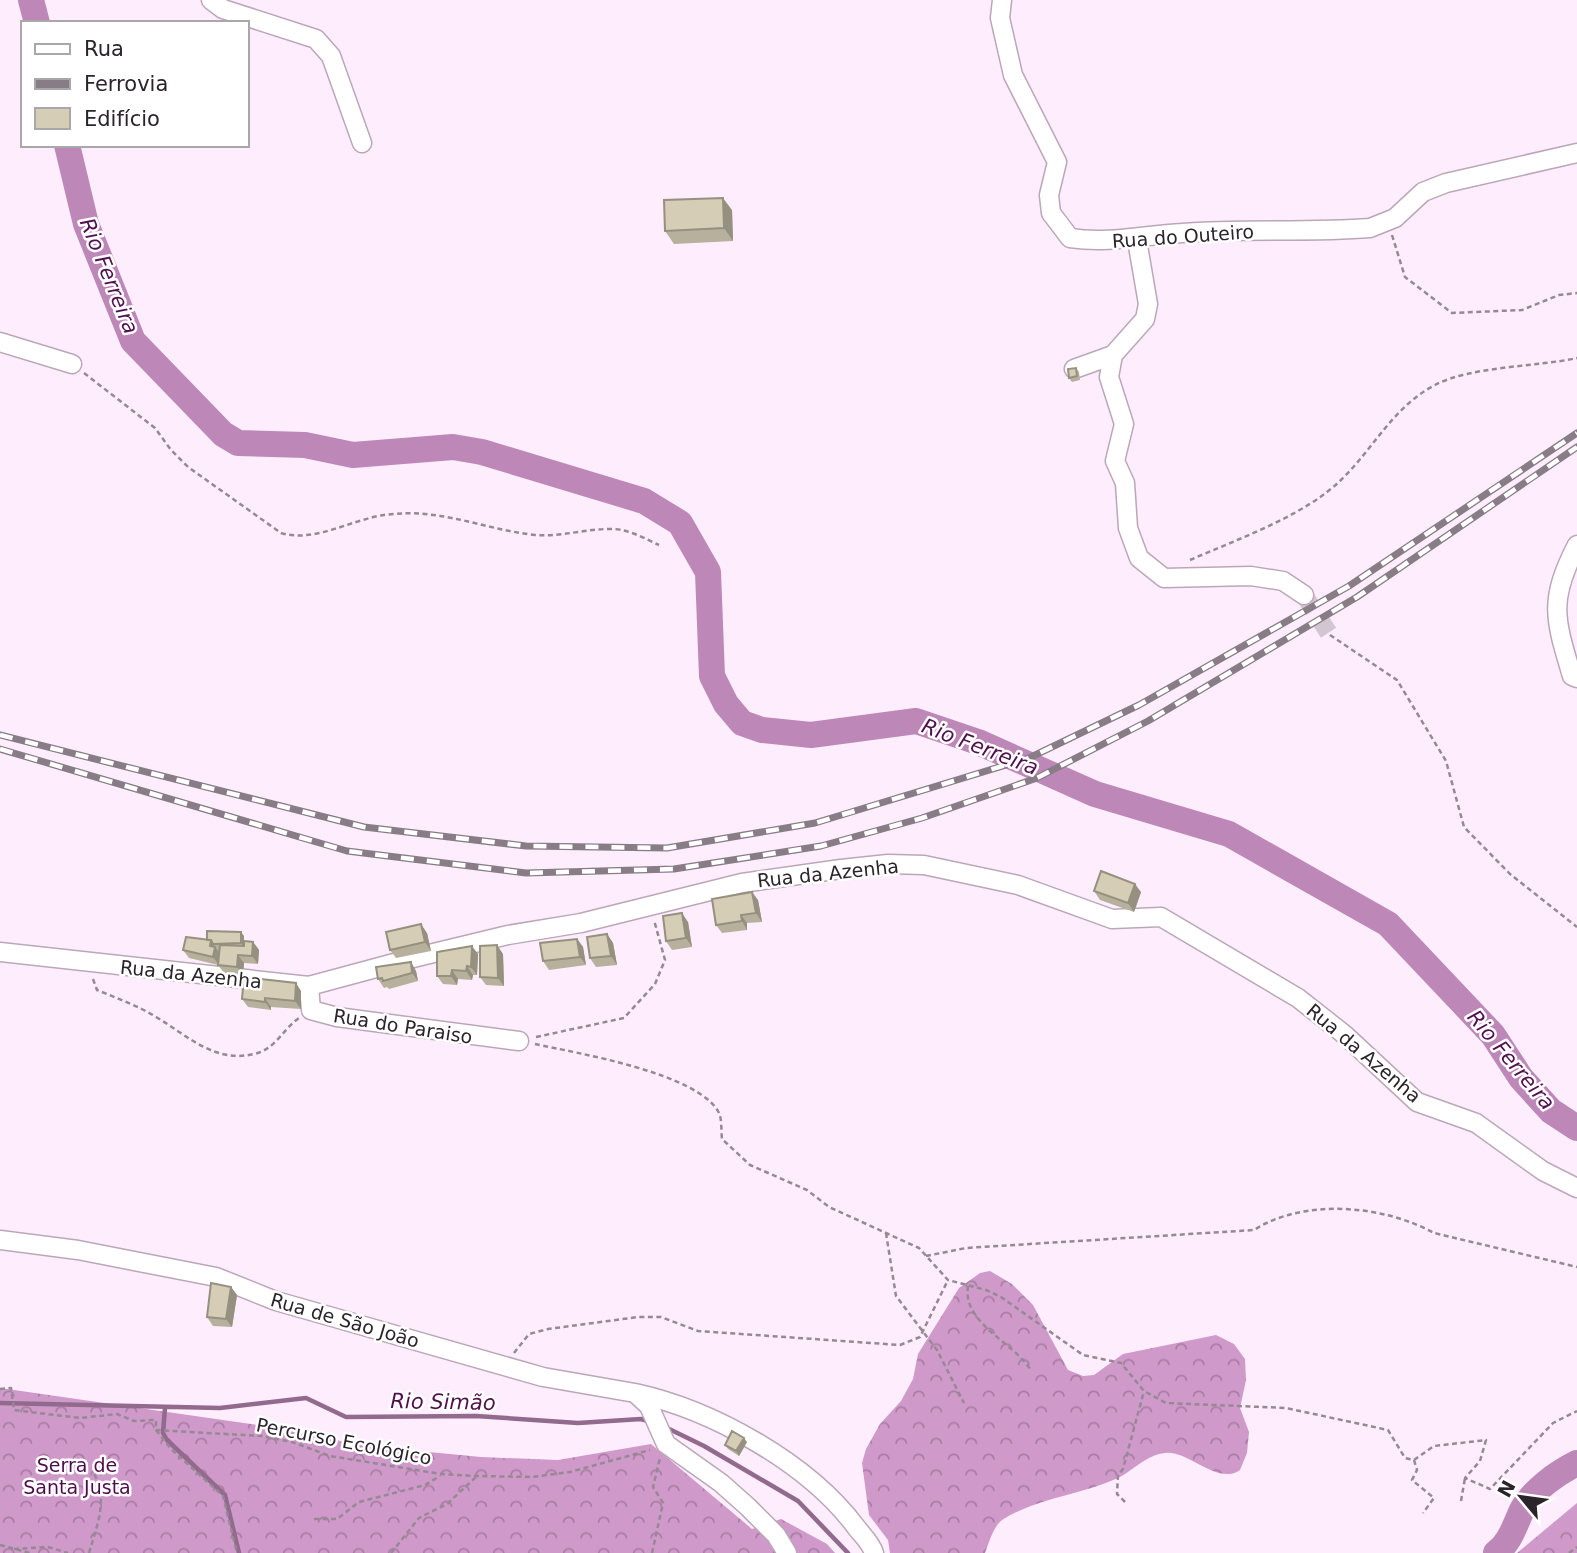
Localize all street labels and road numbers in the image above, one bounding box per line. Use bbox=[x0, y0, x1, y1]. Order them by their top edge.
street label: Rua do Outeiro bbox=[1111, 220, 1255, 252]
street label: Rua da Azenha bbox=[756, 855, 900, 891]
street label: Rua da Azenha bbox=[119, 956, 263, 992]
street label: Rua da Azenha bbox=[1302, 999, 1426, 1107]
street label: Rua do Paraiso bbox=[332, 1004, 474, 1048]
street label: Rua de São João bbox=[268, 1288, 422, 1352]
street label: Percurso Ecológico bbox=[254, 1413, 434, 1469]

